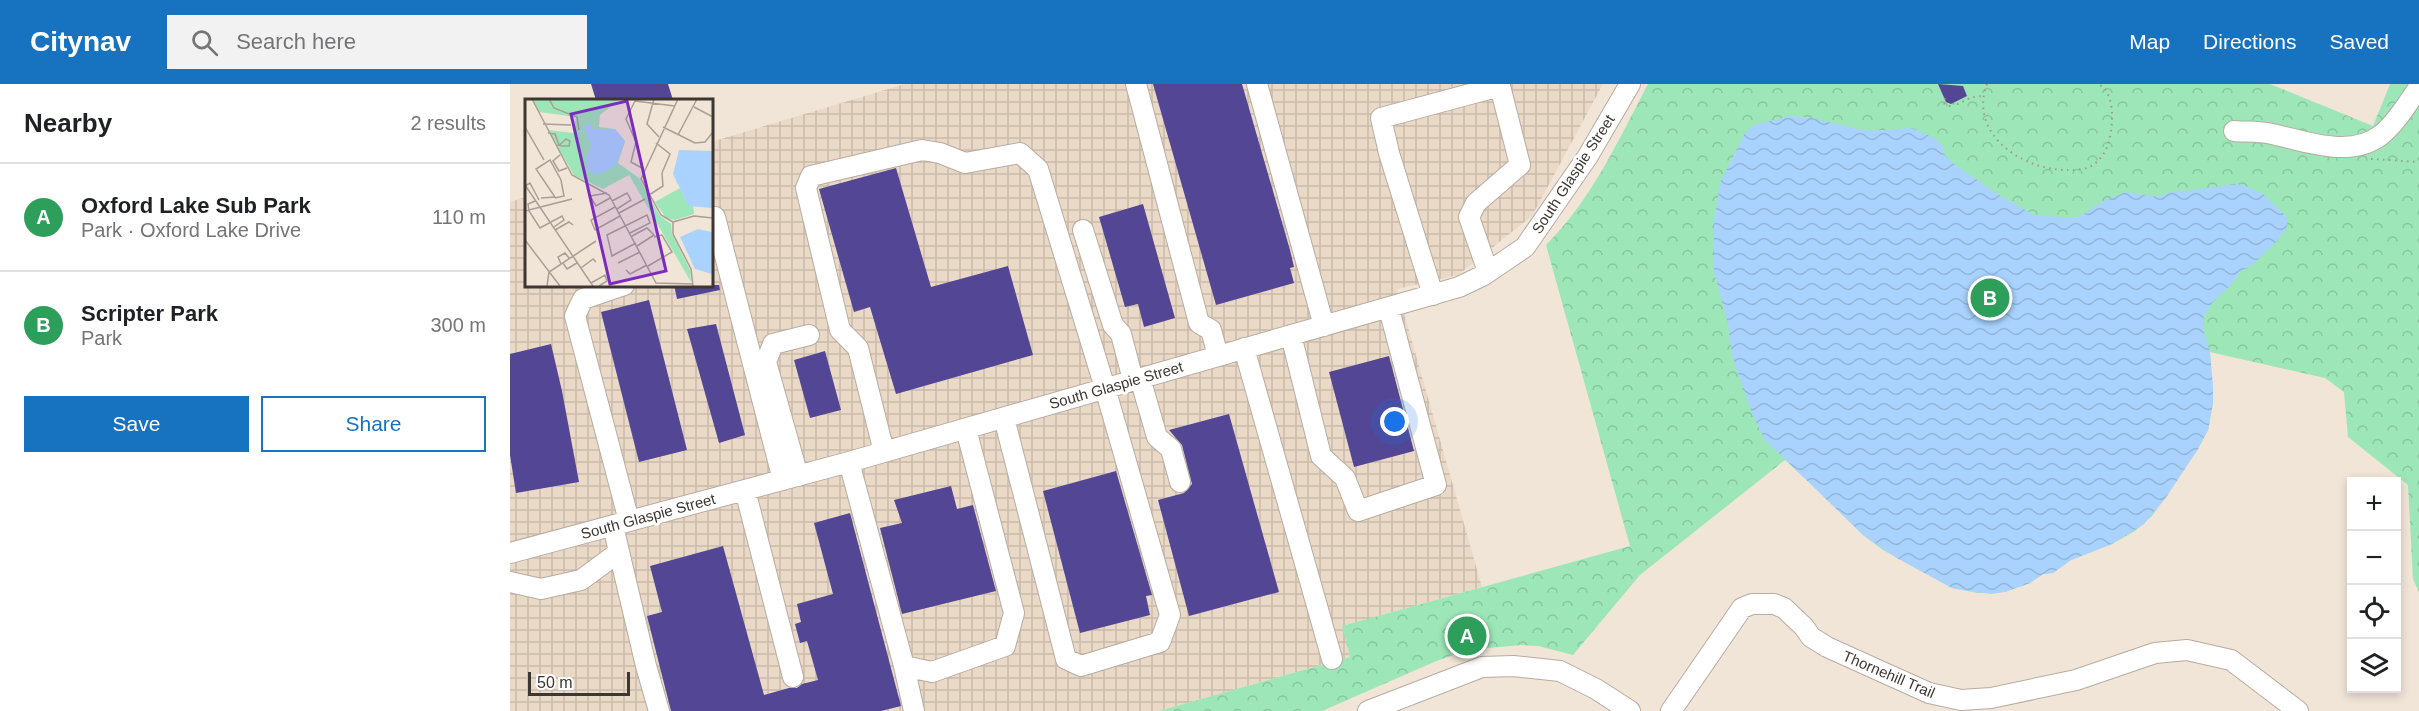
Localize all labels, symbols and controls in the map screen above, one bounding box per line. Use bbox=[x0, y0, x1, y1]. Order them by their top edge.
search box bbox=[167, 15, 587, 69]
text: Citynav bbox=[30, 26, 131, 57]
icon: search bbox=[188, 26, 221, 59]
text: Search here bbox=[236, 29, 356, 54]
text: Map bbox=[2129, 30, 2170, 53]
text: Directions bbox=[2203, 30, 2296, 53]
text: Saved bbox=[2329, 30, 2389, 53]
inset map bbox=[525, 99, 712, 286]
text: Nearby bbox=[24, 108, 112, 138]
street label: South Glaspie Street bbox=[1528, 111, 1618, 237]
text: 2 results bbox=[410, 112, 486, 134]
text: Oxford Lake Sub Park bbox=[81, 193, 311, 218]
text: A bbox=[36, 206, 51, 228]
text: 110 m bbox=[432, 206, 486, 228]
text: Park · Oxford Lake Drive bbox=[81, 219, 301, 241]
pin: B bbox=[1970, 276, 2010, 320]
text: Scripter Park bbox=[81, 301, 218, 326]
text: B bbox=[36, 314, 51, 336]
text: 300 m bbox=[430, 314, 486, 336]
text: Park bbox=[81, 327, 122, 349]
street label: South Glaspie Street bbox=[1047, 358, 1186, 412]
button: Save bbox=[24, 396, 249, 452]
button: Share bbox=[261, 396, 486, 452]
your location bbox=[1380, 407, 1409, 436]
map controls bbox=[2347, 477, 2401, 693]
button: + bbox=[2347, 477, 2401, 531]
street label: South Glaspie Street bbox=[579, 490, 718, 542]
button: − bbox=[2347, 531, 2401, 585]
button: locate bbox=[2347, 585, 2401, 639]
pin: A bbox=[1448, 614, 1486, 658]
button: layers bbox=[2347, 639, 2401, 693]
street label: Thornehill Trail bbox=[1840, 647, 1938, 701]
scale bar bbox=[528, 669, 630, 696]
text: 50 m bbox=[537, 674, 573, 691]

